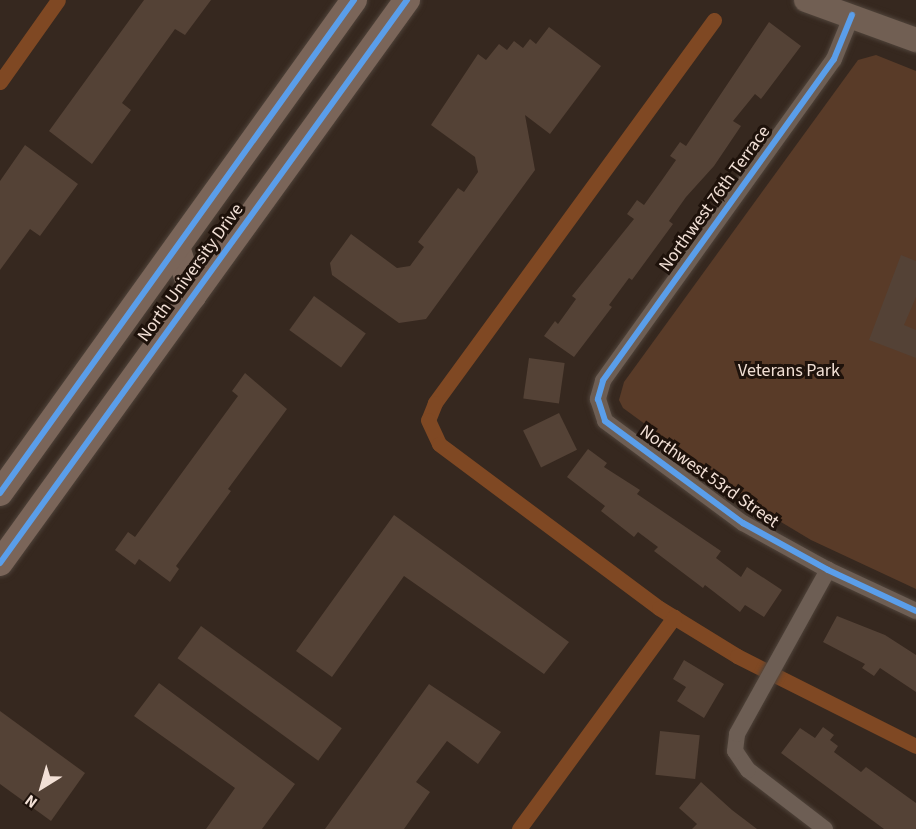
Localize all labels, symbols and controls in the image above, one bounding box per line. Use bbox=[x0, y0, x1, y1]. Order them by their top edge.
street label: Northwest 76th Terrace bbox=[655, 122, 775, 276]
street label: North University Drive bbox=[134, 200, 248, 346]
park label: Veterans Park bbox=[738, 360, 840, 382]
street label: Northwest 53rd Street bbox=[635, 421, 783, 533]
north arrow bbox=[12, 757, 72, 817]
text: N bbox=[20, 789, 42, 813]

